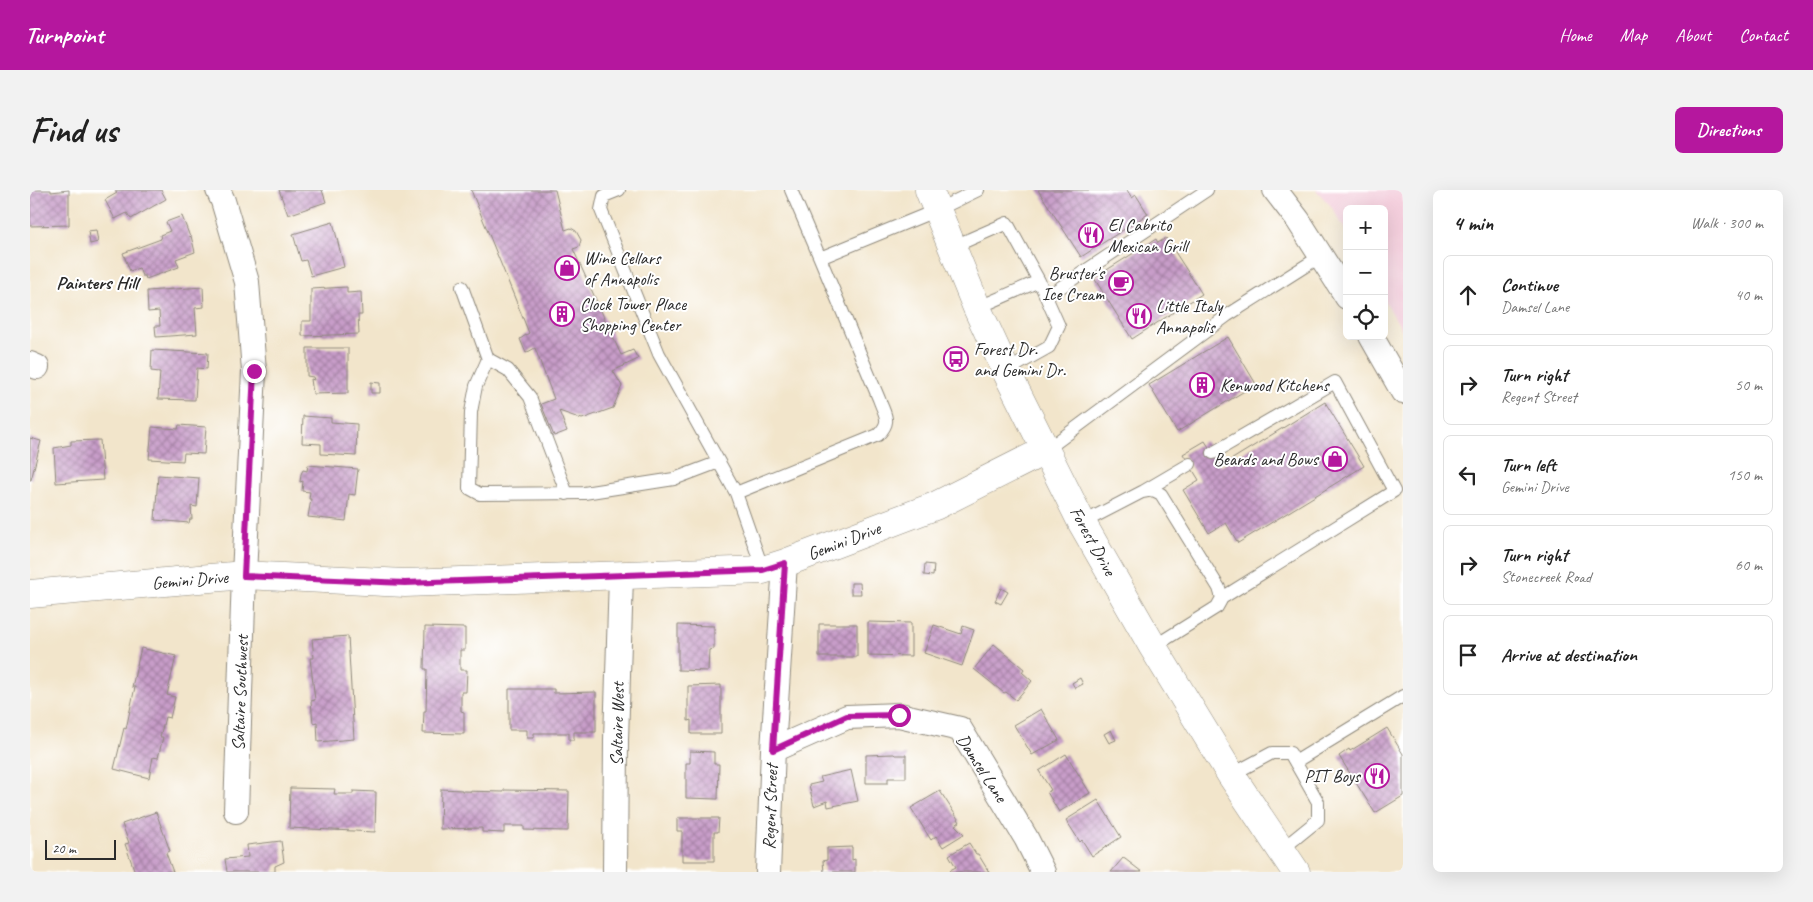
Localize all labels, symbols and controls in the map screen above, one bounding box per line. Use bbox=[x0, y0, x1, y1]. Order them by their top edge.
text: Turnpoint bbox=[25, 20, 104, 50]
text: Home bbox=[1559, 24, 1592, 46]
text: Map bbox=[1620, 24, 1647, 46]
text: About bbox=[1675, 24, 1711, 46]
text: Contact bbox=[1739, 24, 1788, 46]
button: Directions bbox=[1675, 107, 1783, 153]
text: Find us bbox=[30, 108, 117, 153]
map controls bbox=[1343, 205, 1388, 340]
button: + bbox=[1343, 205, 1388, 250]
text: 4 min bbox=[1453, 210, 1493, 236]
text: Walk · 300 m bbox=[1691, 213, 1763, 233]
place label: El Cabrito Mexican Grill bbox=[1108, 214, 1190, 257]
restaurant icon: El Cabrito Mexican Grill bbox=[1078, 222, 1104, 248]
place label: Wine Cellars of Annapolis bbox=[584, 247, 662, 290]
button: − bbox=[1343, 250, 1388, 295]
shop icon: Wine Cellars of Annapolis bbox=[554, 255, 580, 281]
place label: Bruster's Ice Cream bbox=[1042, 262, 1106, 305]
cafe icon: Bruster's Ice Cream bbox=[1108, 270, 1134, 296]
district label: Painters Hill bbox=[56, 271, 141, 295]
text: Continue bbox=[1501, 273, 1558, 297]
icon: ahead bbox=[1454, 281, 1482, 309]
text: 40 m bbox=[1735, 285, 1762, 305]
place label: Clock Tower Place Shopping Center bbox=[580, 293, 687, 336]
place label: Little Italy Annapolis bbox=[1156, 295, 1224, 338]
button: locate bbox=[1343, 295, 1388, 340]
text: Damsel Lane bbox=[1501, 297, 1569, 317]
building icon: Clock Tower Place Shopping Center bbox=[549, 301, 575, 327]
restaurant icon: Little Italy Annapolis bbox=[1126, 303, 1152, 329]
place label: Forest Dr. and Gemini Dr. bbox=[974, 338, 1066, 381]
bus stop icon: Forest Dr. and Gemini Dr. bbox=[943, 346, 969, 372]
route end bbox=[243, 360, 266, 383]
text: Turn right bbox=[1501, 363, 1568, 387]
icon: right bbox=[1454, 371, 1482, 399]
building icon: Kenwood Kitchens bbox=[1189, 372, 1215, 398]
place label: Kenwood Kitchens bbox=[1220, 374, 1331, 396]
text: 50 m bbox=[1735, 375, 1762, 395]
text: Regent Street bbox=[1501, 387, 1577, 407]
shop icon: Beards and Bows bbox=[1322, 446, 1348, 472]
place label: Beards and Bows bbox=[1213, 448, 1320, 470]
text: Turn left bbox=[1501, 453, 1556, 477]
icon: left bbox=[1454, 461, 1482, 489]
text: 150 m bbox=[1728, 465, 1762, 485]
text: Gemini Drive bbox=[1501, 477, 1569, 497]
street label: Forest Drive bbox=[1065, 503, 1121, 580]
street label: Gemini Drive bbox=[805, 517, 885, 565]
text: Turn right bbox=[1501, 543, 1568, 567]
icon: right bbox=[1454, 551, 1482, 579]
text: 60 m bbox=[1735, 555, 1762, 575]
street label: Gemini Drive bbox=[151, 566, 230, 594]
text: Stonecreek Road bbox=[1501, 567, 1591, 587]
street label: Saltaire Southwest bbox=[227, 633, 253, 751]
icon: arrive bbox=[1454, 641, 1482, 669]
text: Arrive at destination bbox=[1501, 643, 1637, 667]
street label: Saltaire West bbox=[605, 680, 629, 766]
route start bbox=[888, 704, 911, 727]
street label: Damsel Lane bbox=[952, 730, 1013, 807]
street label: Regent Street bbox=[758, 761, 783, 850]
restaurant icon: PIT Boys bbox=[1364, 763, 1390, 789]
place label: PIT Boys bbox=[1304, 765, 1362, 787]
scale bar bbox=[45, 837, 116, 860]
text: 20 m bbox=[52, 840, 76, 857]

